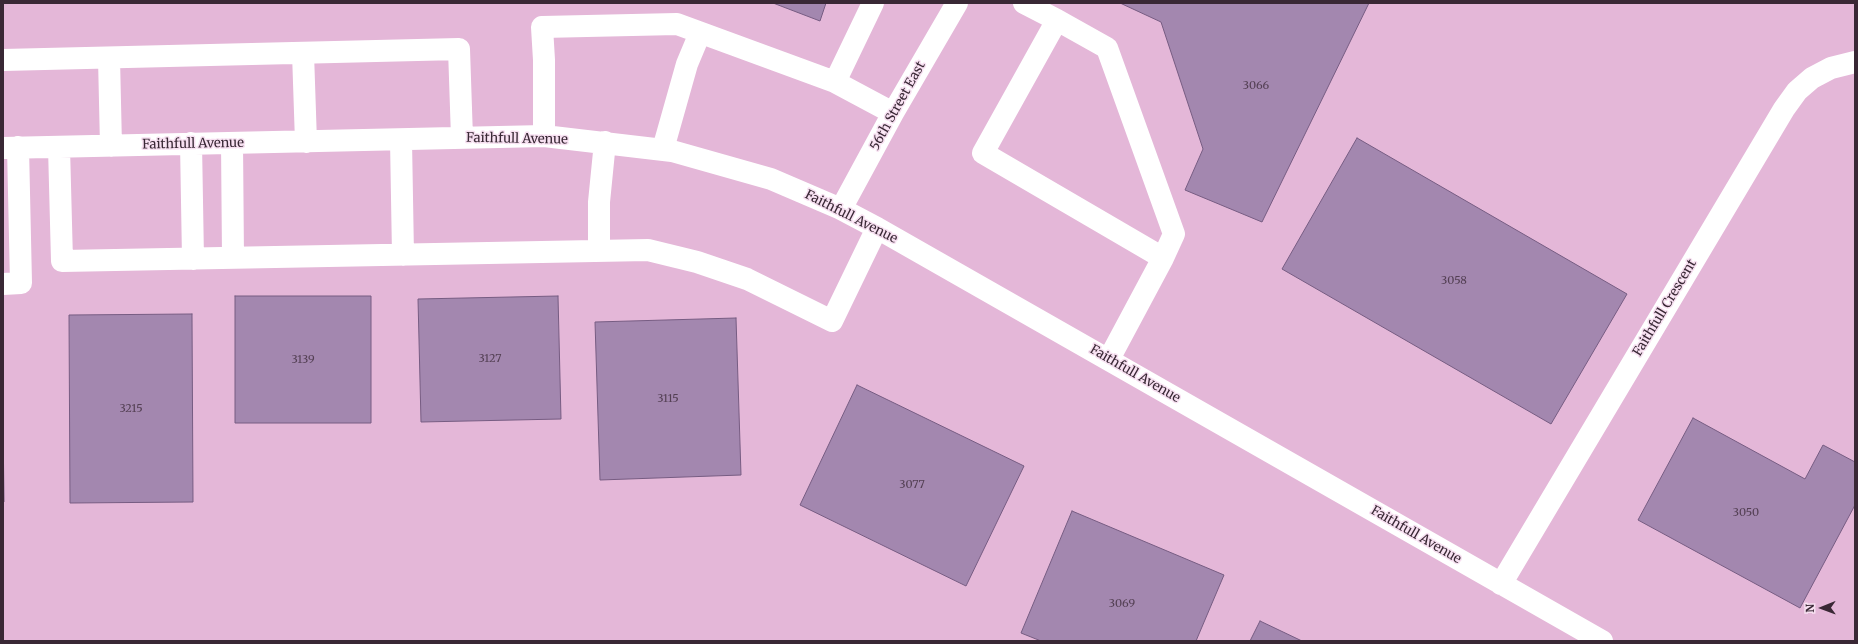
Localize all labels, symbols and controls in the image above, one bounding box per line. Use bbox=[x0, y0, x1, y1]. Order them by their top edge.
street label: 56th Street East bbox=[867, 59, 929, 153]
house number: 3066 bbox=[1243, 79, 1269, 93]
street label: Faithfull Avenue bbox=[466, 130, 568, 148]
street label: Faithfull Avenue bbox=[142, 135, 244, 153]
street label: Faithfull Avenue bbox=[802, 187, 900, 247]
street label: Faithfull Crescent bbox=[1630, 257, 1700, 359]
house number: 3058 bbox=[1441, 274, 1467, 288]
street label: Faithfull Avenue bbox=[1087, 342, 1183, 406]
house number: 3127 bbox=[478, 352, 502, 366]
house number: 3139 bbox=[291, 353, 315, 367]
house number: 3115 bbox=[657, 392, 679, 406]
house number: 3215 bbox=[119, 402, 143, 416]
house number: 3077 bbox=[899, 478, 925, 492]
street label: Faithfull Avenue bbox=[1368, 503, 1464, 567]
house number: 3050 bbox=[1733, 506, 1759, 520]
north arrow bbox=[1802, 588, 1842, 628]
house number: 3069 bbox=[1109, 597, 1135, 611]
text: N bbox=[1803, 604, 1817, 613]

